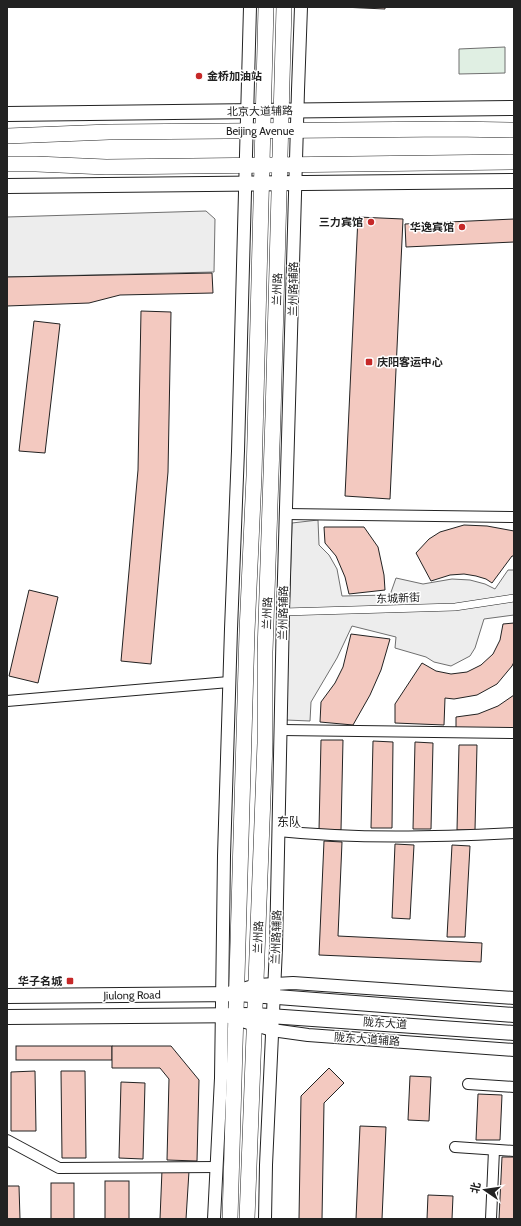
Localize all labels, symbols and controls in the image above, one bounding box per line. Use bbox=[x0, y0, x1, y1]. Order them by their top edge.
place label: 金桥加油站 bbox=[207, 69, 262, 83]
marker: 金桥加油站 bbox=[194, 71, 204, 81]
street label: 北京大道辅路 bbox=[227, 103, 293, 119]
street label: Beijing Avenue bbox=[226, 124, 294, 138]
place label: 三力宾馆 bbox=[319, 215, 363, 229]
marker: 三力宾馆 bbox=[366, 217, 376, 227]
place label: 华逸宾馆 bbox=[410, 220, 454, 234]
marker: 华逸宾馆 bbox=[457, 222, 467, 232]
street label: 兰州路辅路 bbox=[286, 261, 300, 317]
street label: 兰州路 bbox=[269, 272, 285, 306]
place label: 庆阳客运中心 bbox=[377, 355, 443, 369]
marker: 庆阳客运中心 bbox=[364, 357, 374, 367]
street label: 兰州路辅路 bbox=[276, 585, 290, 641]
street label: 东城新街 bbox=[376, 590, 420, 606]
street label: 兰州路 bbox=[259, 596, 275, 630]
district label: 东队 bbox=[277, 814, 301, 829]
street label: 兰州路辅路 bbox=[268, 909, 284, 965]
street label: 兰州路 bbox=[250, 920, 266, 954]
place label: 华子名城 bbox=[18, 974, 63, 988]
marker: 华子名城 bbox=[65, 976, 75, 986]
street label: Jiulong Road bbox=[102, 988, 161, 1003]
street label: 陇东大道 bbox=[363, 1014, 407, 1032]
street label: 陇东大道辅路 bbox=[334, 1030, 400, 1048]
north arrow bbox=[465, 1170, 505, 1210]
text: 北 bbox=[467, 1181, 483, 1195]

